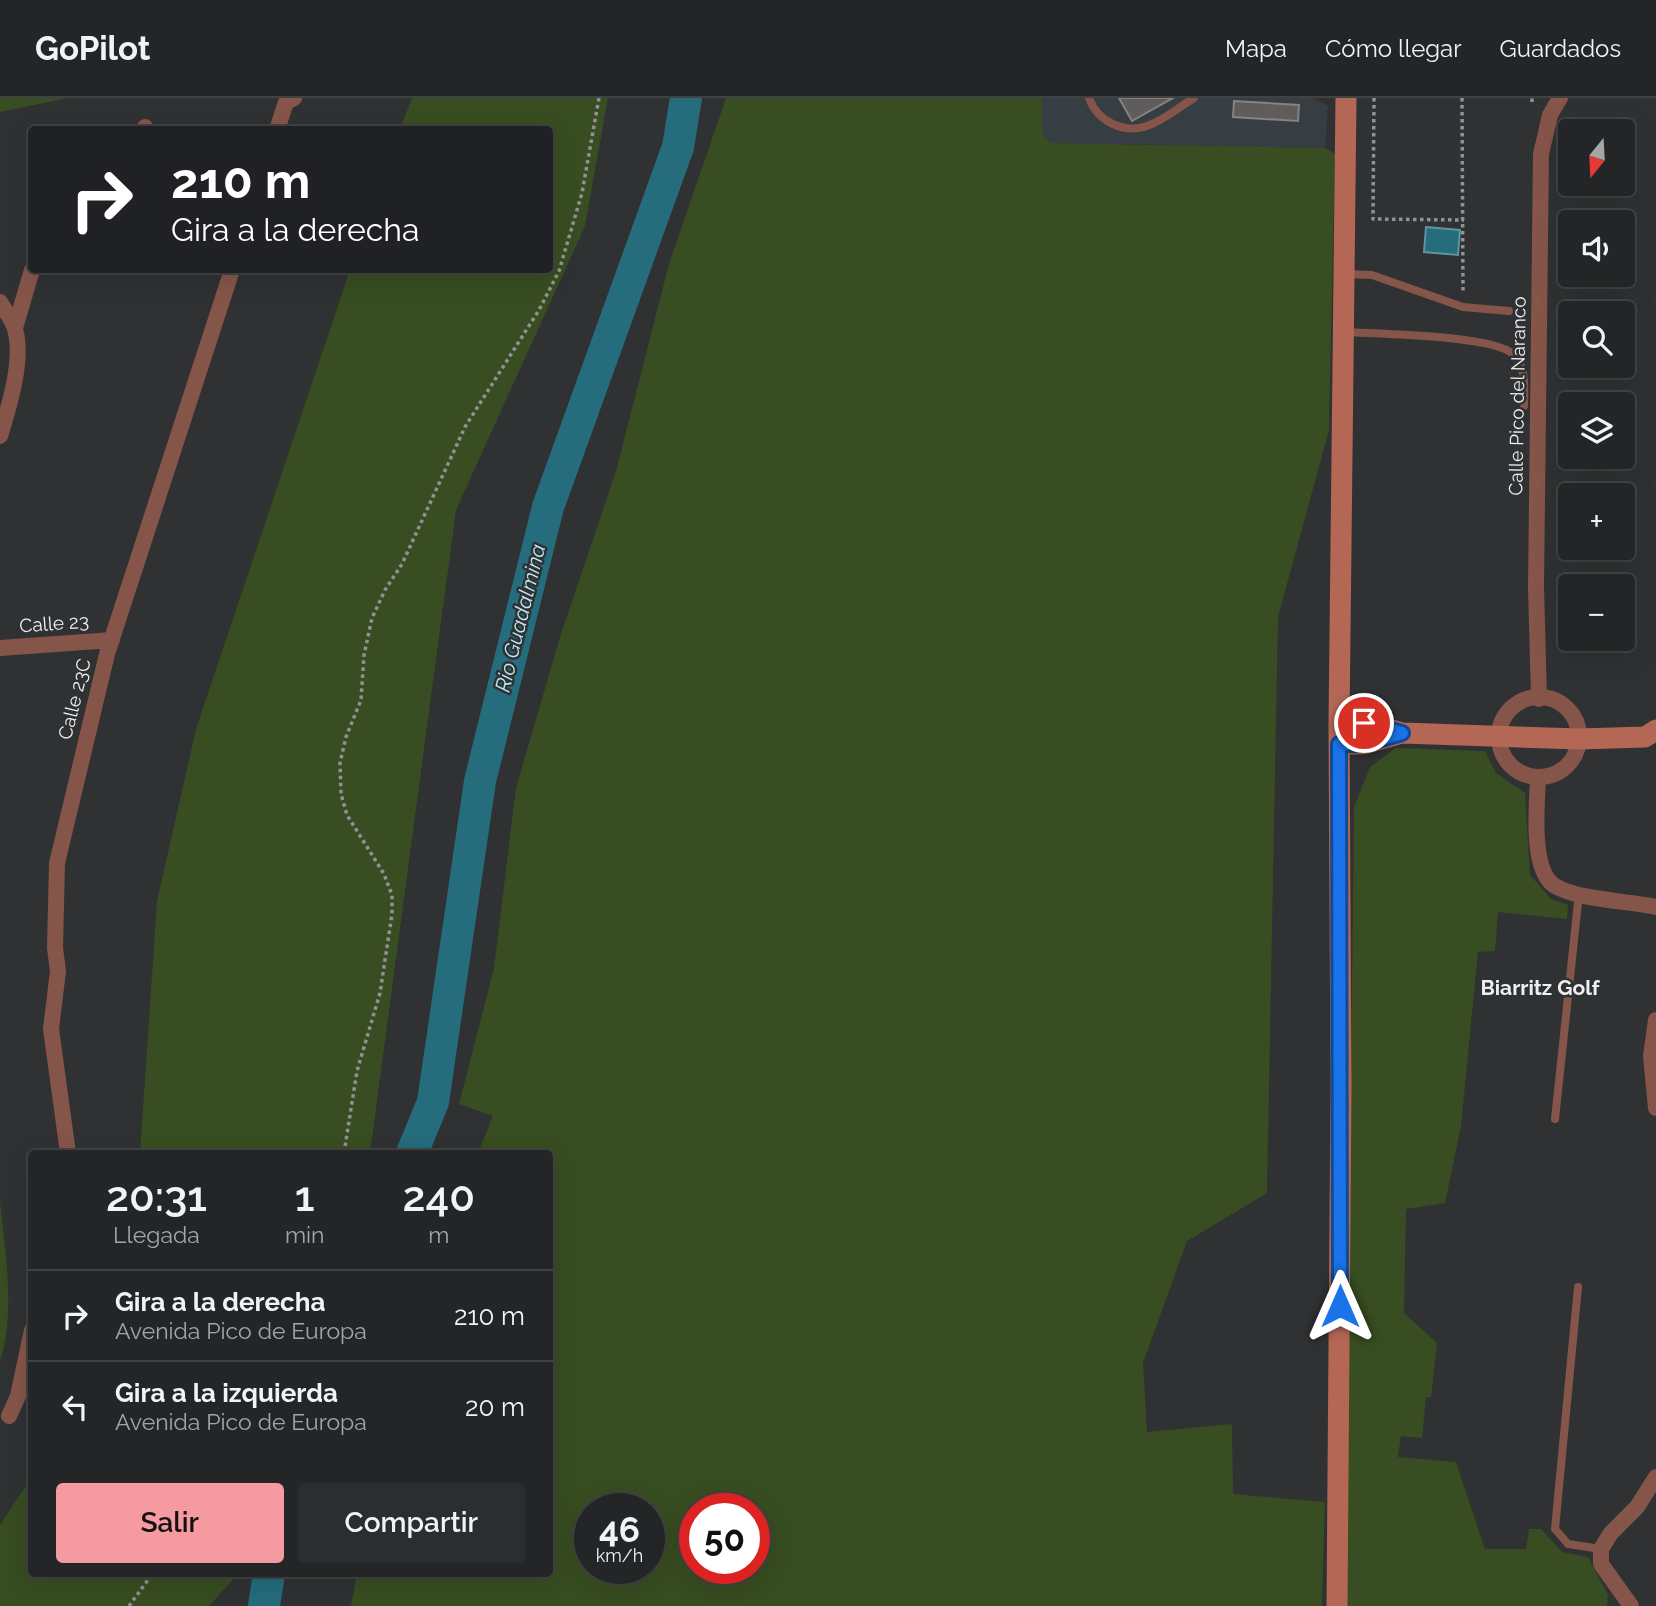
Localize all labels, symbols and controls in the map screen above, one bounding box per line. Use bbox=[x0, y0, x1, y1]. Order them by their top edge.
text: GoPilot bbox=[35, 29, 150, 68]
text: Mapa bbox=[1225, 34, 1287, 63]
text: Cómo llegar bbox=[1325, 34, 1462, 63]
text: Guardados bbox=[1500, 34, 1621, 63]
north arrow bbox=[1558, 119, 1634, 196]
map controls bbox=[1558, 119, 1635, 651]
text: 210 m bbox=[171, 152, 310, 209]
icon: right bbox=[56, 154, 147, 245]
button: sound bbox=[1558, 210, 1635, 287]
text: Gira a la derecha bbox=[171, 211, 419, 248]
street label: Calle Pico del Naranco bbox=[1504, 296, 1530, 496]
button: search bbox=[1558, 301, 1635, 378]
button: layers bbox=[1558, 392, 1635, 469]
button: + bbox=[1558, 483, 1635, 560]
water label: Rio Guadalmina bbox=[490, 541, 550, 695]
button: − bbox=[1558, 574, 1635, 651]
street label: Calle 23 bbox=[18, 610, 90, 636]
street label: Calle 23C bbox=[53, 656, 95, 742]
pin bbox=[1334, 693, 1394, 753]
icon: arrive bbox=[1345, 704, 1383, 742]
district label: Biarritz Golf bbox=[1480, 975, 1601, 1000]
text: 20:31 bbox=[106, 1172, 207, 1221]
text: 1 bbox=[295, 1172, 315, 1221]
text: 240 bbox=[402, 1172, 475, 1221]
text: Llegada bbox=[113, 1221, 200, 1248]
text: min bbox=[285, 1221, 325, 1248]
text: m bbox=[428, 1221, 449, 1248]
position arrow bbox=[1303, 1269, 1377, 1343]
text: Gira a la derecha bbox=[115, 1287, 325, 1317]
icon: right bbox=[56, 1297, 94, 1335]
text: 210 m bbox=[454, 1301, 525, 1331]
text: Avenida Pico de Europa bbox=[115, 1317, 367, 1344]
text: Gira a la izquierda bbox=[115, 1378, 338, 1408]
icon: left bbox=[56, 1388, 94, 1426]
text: 20 m bbox=[465, 1392, 525, 1422]
text: Avenida Pico de Europa bbox=[115, 1408, 367, 1435]
button: Salir bbox=[56, 1483, 284, 1563]
button: Compartir bbox=[298, 1483, 525, 1563]
speed limit sign: 50 bbox=[679, 1493, 770, 1584]
text: 46 bbox=[599, 1509, 640, 1550]
text: km/h bbox=[596, 1545, 643, 1566]

